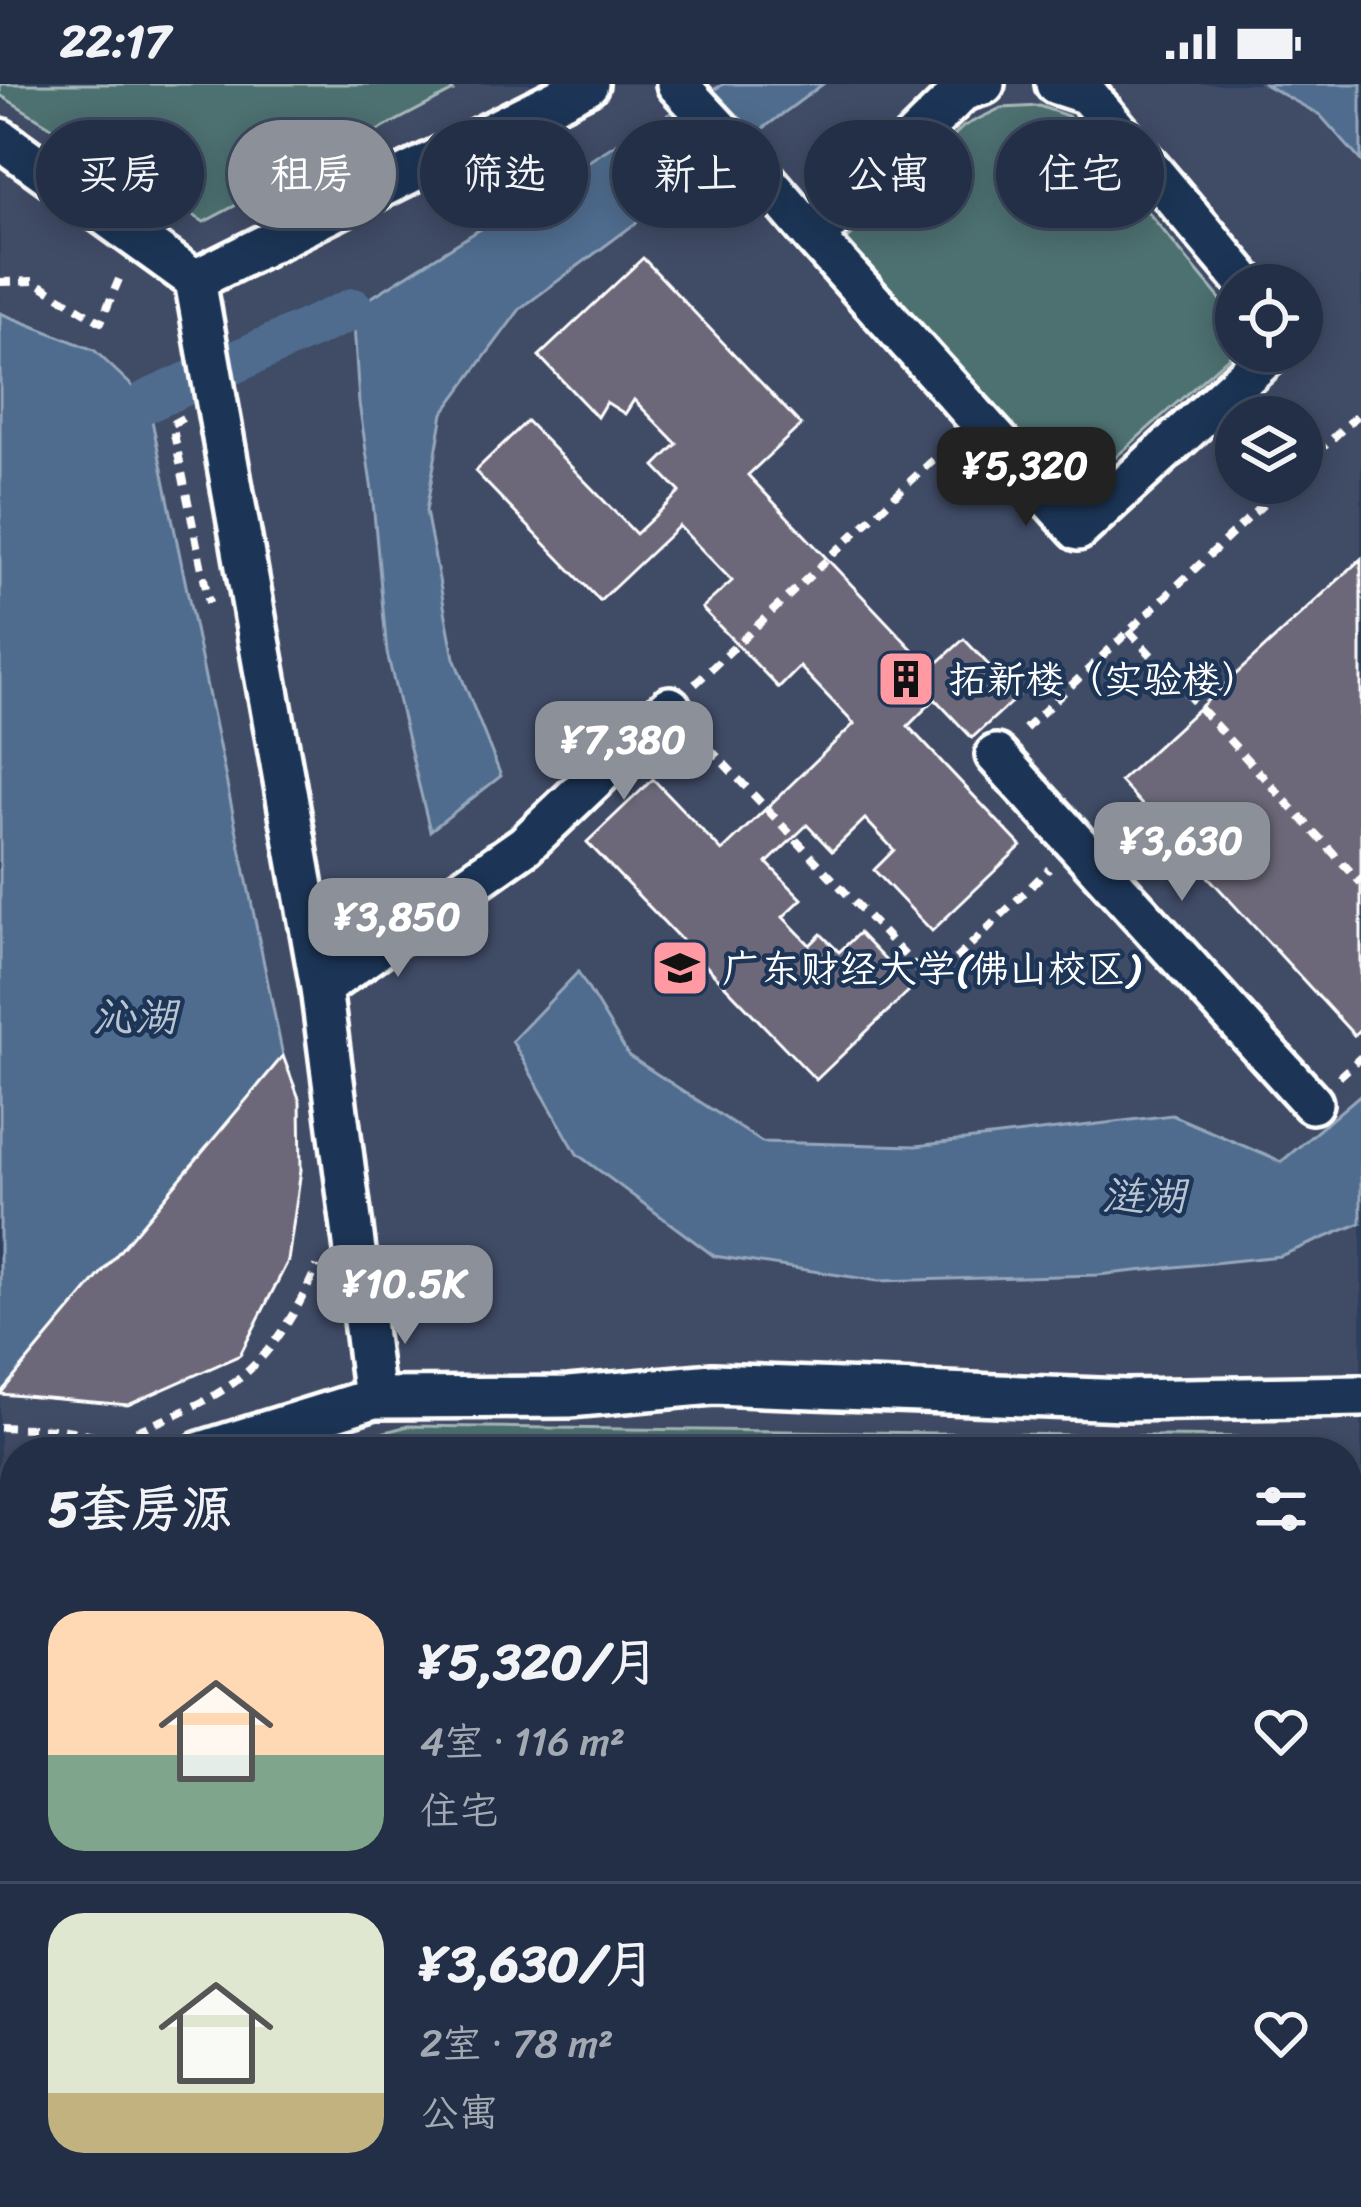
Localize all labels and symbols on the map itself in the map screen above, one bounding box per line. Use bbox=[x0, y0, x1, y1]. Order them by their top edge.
pin: ¥5,320 bbox=[928, 427, 1124, 529]
place label: 拓新楼（实验楼） bbox=[948, 645, 1260, 714]
building icon: 拓新楼（实验楼） bbox=[875, 648, 937, 710]
pin: ¥7,380 bbox=[526, 701, 722, 803]
pin: ¥3,630 bbox=[1084, 802, 1280, 904]
pin: ¥3,850 bbox=[300, 878, 496, 980]
place label: 广东财经大学(佛山校区) bbox=[722, 934, 1142, 1003]
school or university icon: 广东财经大学(佛山校区) bbox=[649, 937, 711, 999]
water label: 沁湖 bbox=[93, 980, 181, 1054]
water label: 涟湖 bbox=[1102, 1159, 1190, 1233]
pin: ¥10.5K bbox=[307, 1245, 503, 1347]

